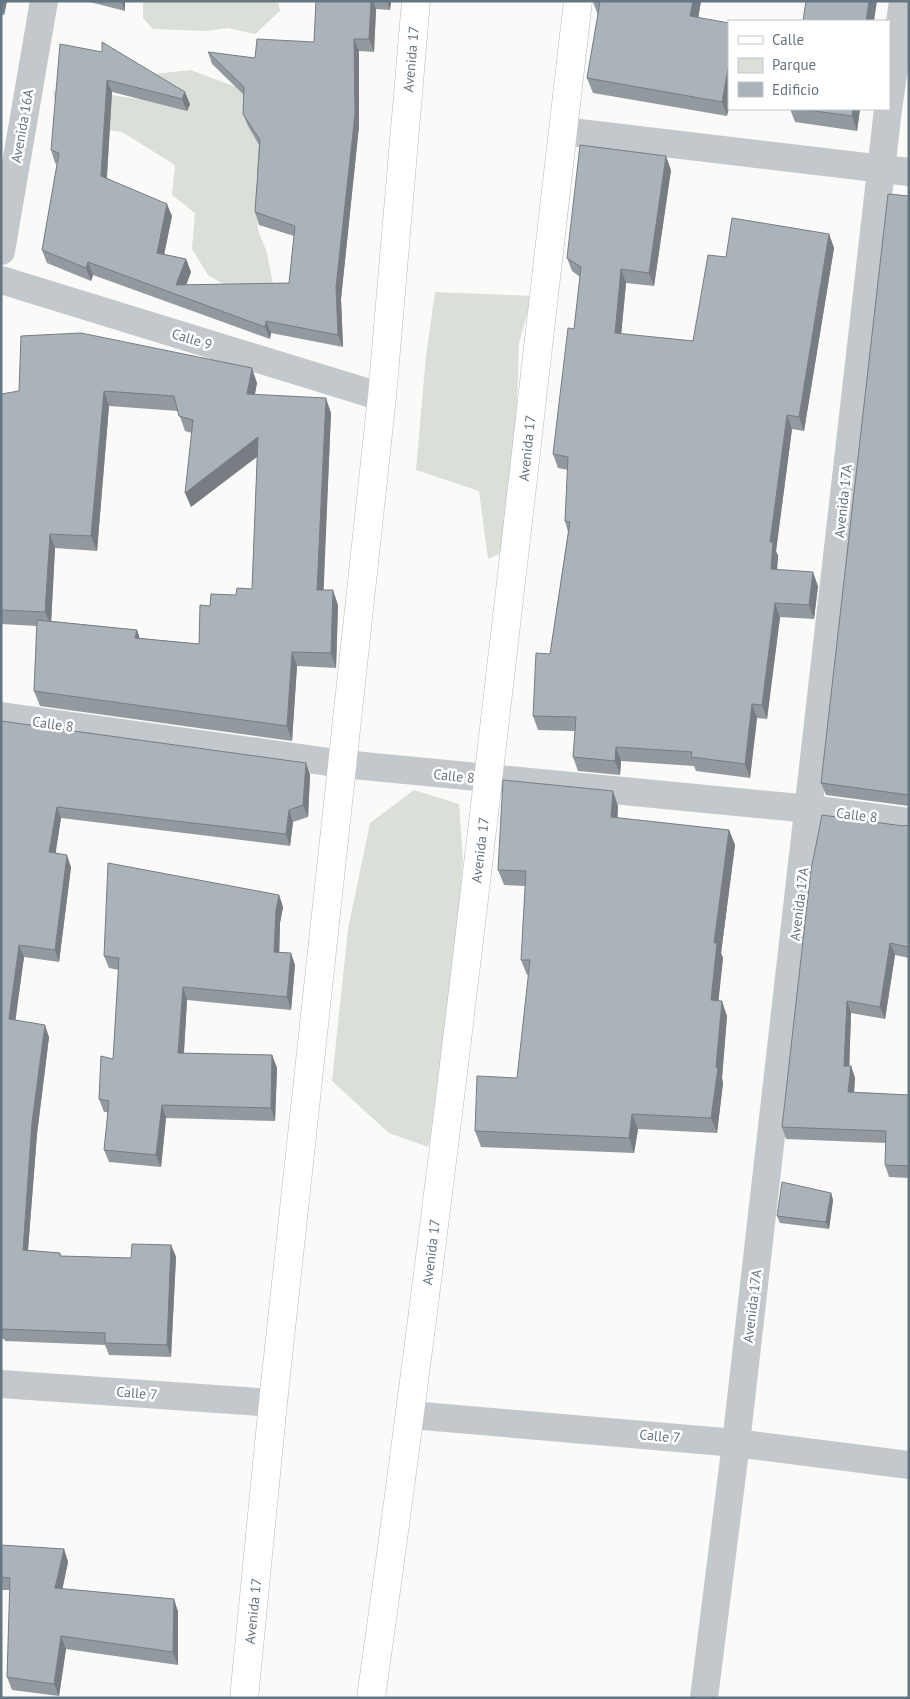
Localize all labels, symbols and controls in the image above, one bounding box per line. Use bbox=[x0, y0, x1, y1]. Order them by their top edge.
legend bbox=[728, 20, 890, 110]
street label: Avenida 17 bbox=[399, 25, 423, 93]
text: Calle bbox=[772, 30, 804, 49]
text: Parque bbox=[772, 55, 816, 74]
text: Edificio bbox=[772, 80, 819, 99]
street label: Avenida 16A bbox=[7, 87, 37, 164]
street label: Calle 9 bbox=[170, 324, 214, 354]
street label: Avenida 17 bbox=[515, 414, 539, 482]
street label: Avenida 17A bbox=[830, 463, 856, 539]
street label: Calle 8 bbox=[31, 712, 75, 736]
street label: Calle 8 bbox=[432, 765, 476, 787]
street label: Calle 8 bbox=[835, 804, 879, 826]
street label: Avenida 17 bbox=[467, 816, 493, 884]
street label: Avenida 17A bbox=[786, 866, 813, 942]
street label: Avenida 17 bbox=[418, 1218, 444, 1286]
street label: Avenida 17A bbox=[739, 1268, 766, 1344]
street label: Calle 7 bbox=[116, 1383, 158, 1403]
street label: Calle 7 bbox=[639, 1425, 681, 1447]
street label: Avenida 17 bbox=[241, 1577, 265, 1645]

